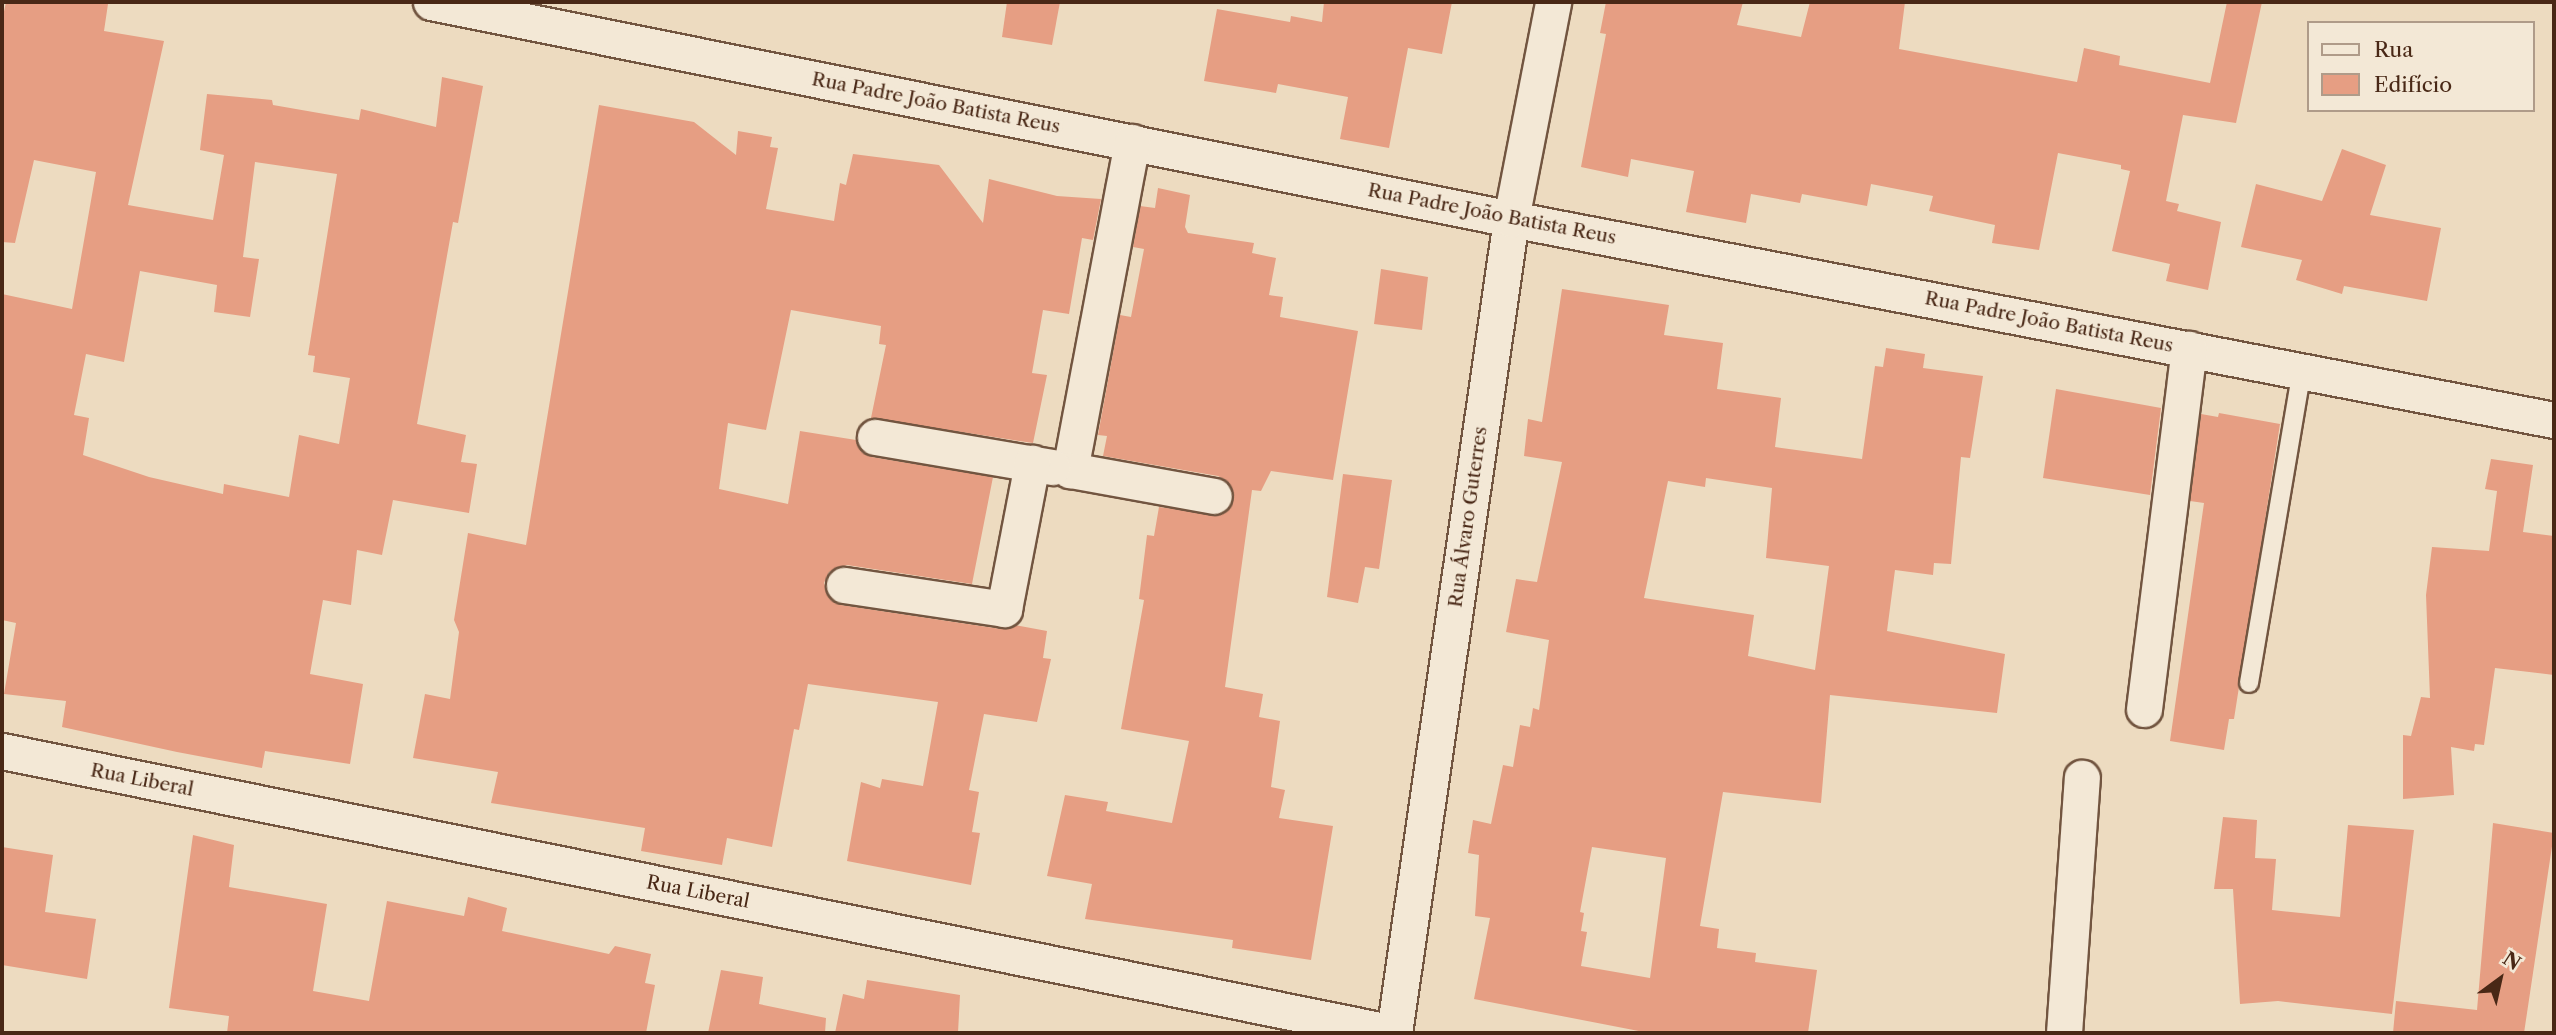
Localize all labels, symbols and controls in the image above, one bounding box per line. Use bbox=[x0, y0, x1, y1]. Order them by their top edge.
legend bbox=[2308, 21, 2535, 112]
text: Rua bbox=[2374, 37, 2413, 62]
street label: Rua Padre João Batista Reus bbox=[810, 68, 1062, 138]
text: Edifício bbox=[2374, 72, 2452, 97]
street label: Rua Padre João Batista Reus bbox=[1366, 179, 1618, 249]
street label: Rua Padre João Batista Reus bbox=[1923, 287, 2175, 357]
street label: Rua Álvaro Guterres bbox=[1444, 425, 1492, 609]
street label: Rua Liberal bbox=[88, 759, 196, 801]
street label: Rua Liberal bbox=[644, 871, 752, 913]
north arrow bbox=[2465, 944, 2535, 1014]
text: N bbox=[2499, 947, 2525, 975]

